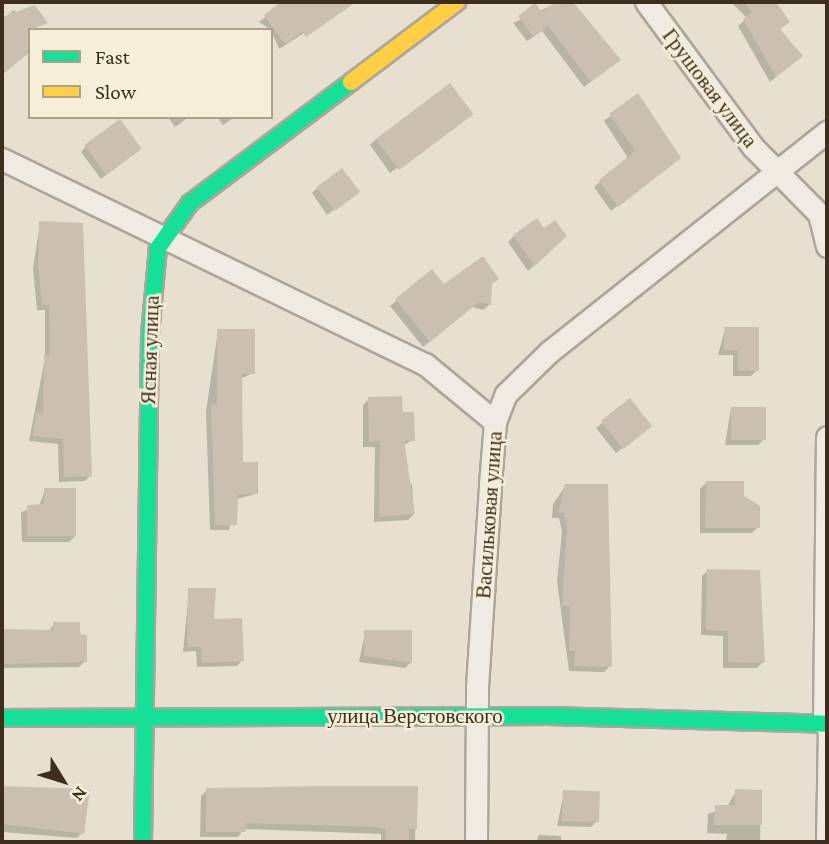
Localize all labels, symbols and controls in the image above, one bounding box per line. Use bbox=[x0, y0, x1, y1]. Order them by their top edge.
street label: Грушовая улица bbox=[657, 23, 763, 153]
legend bbox=[28, 28, 273, 119]
text: Fast bbox=[95, 45, 130, 69]
text: Slow bbox=[95, 80, 136, 104]
street label: Ясная улица bbox=[135, 295, 165, 405]
street label: Васильковая улица bbox=[471, 430, 507, 600]
street label: улица Верстовского bbox=[327, 703, 503, 729]
north arrow bbox=[28, 746, 98, 816]
text: N bbox=[68, 783, 92, 806]

